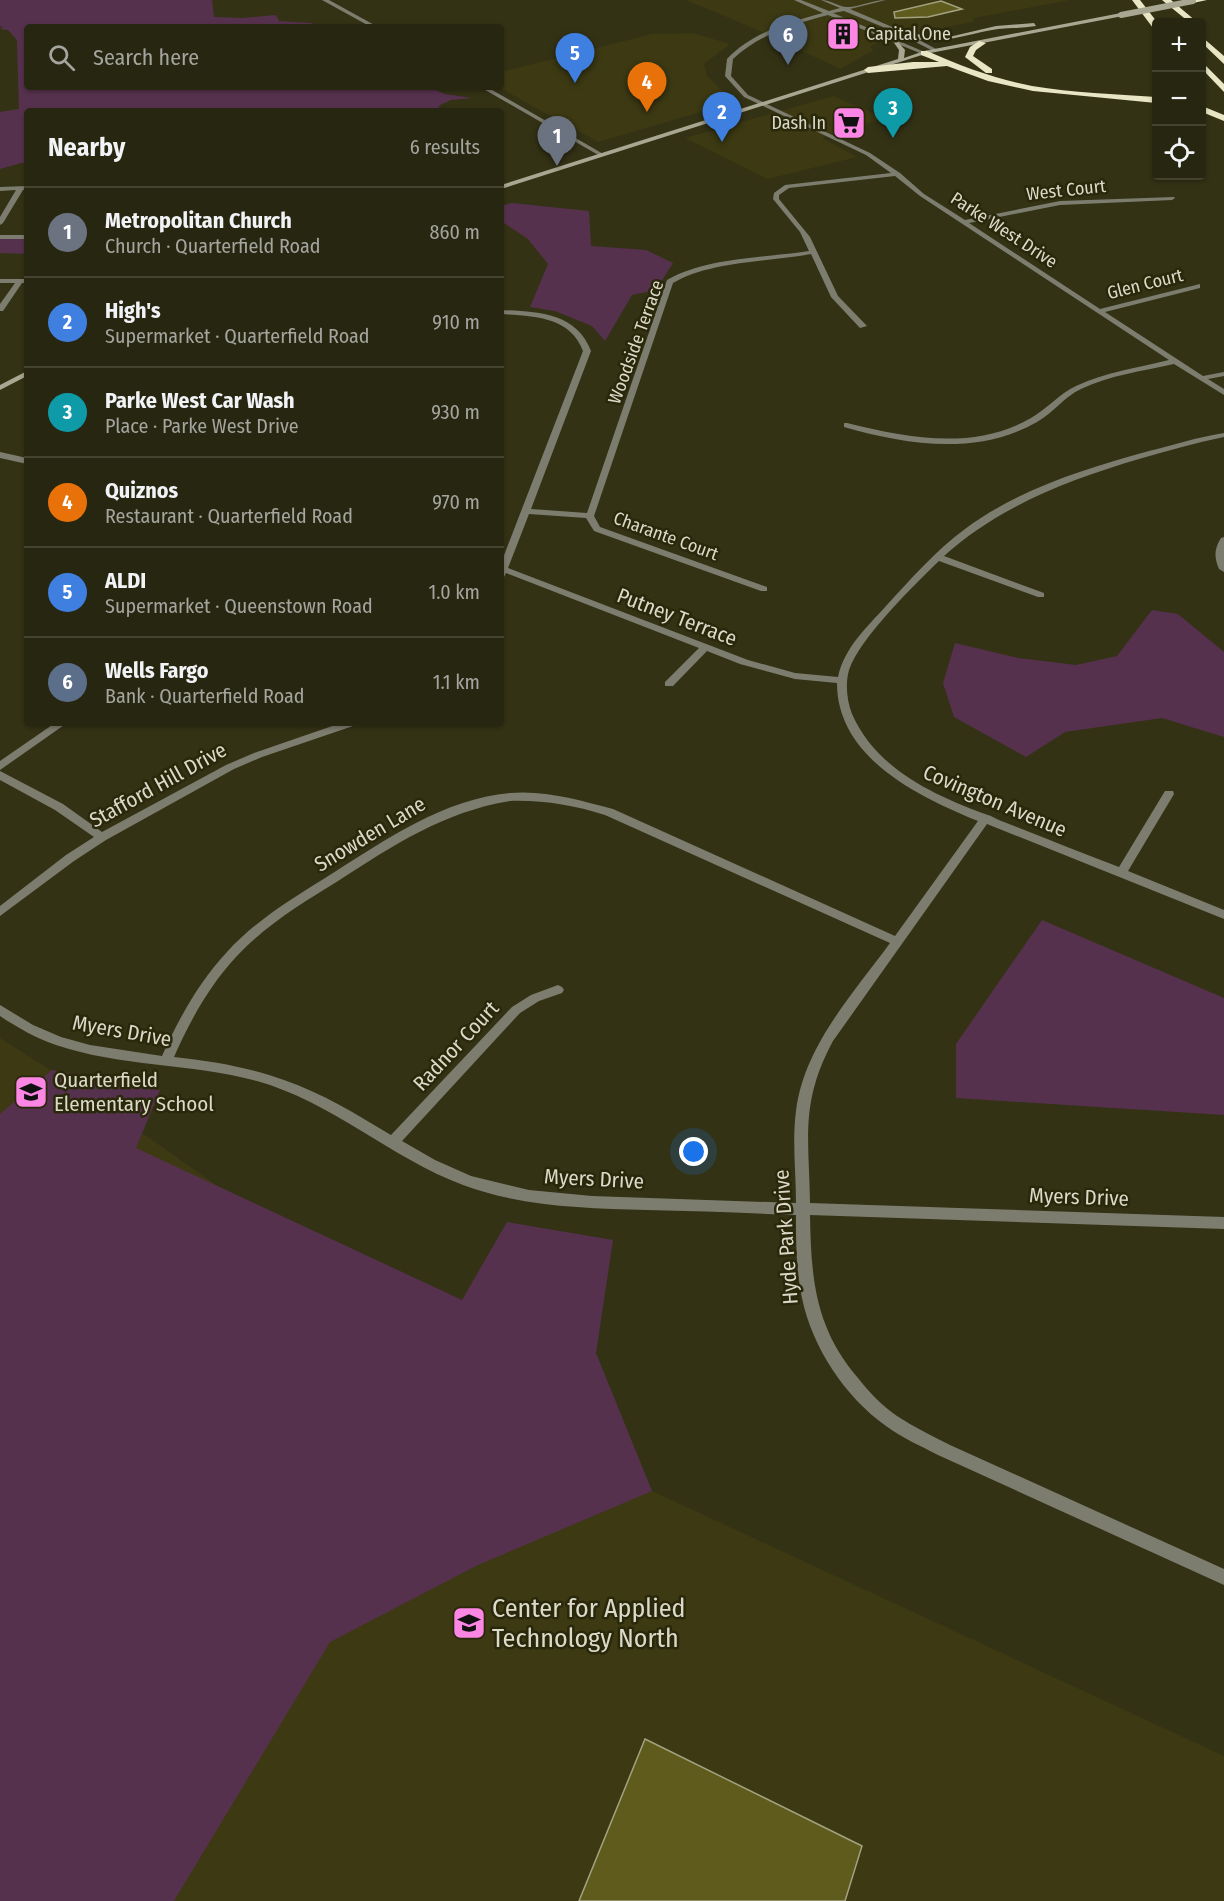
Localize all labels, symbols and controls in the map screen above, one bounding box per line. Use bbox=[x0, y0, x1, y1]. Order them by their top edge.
pin: 6 bbox=[768, 16, 808, 65]
building icon: Capital One bbox=[825, 16, 861, 52]
map controls bbox=[1152, 18, 1206, 180]
button: + bbox=[1152, 18, 1206, 72]
place label: Capital One bbox=[866, 23, 951, 45]
search box bbox=[24, 24, 504, 90]
pin: 5 bbox=[556, 34, 594, 83]
icon: search bbox=[45, 41, 78, 74]
text: Search here bbox=[93, 44, 199, 71]
pin: 4 bbox=[628, 63, 666, 112]
button: − bbox=[1152, 72, 1206, 126]
pin: 3 bbox=[874, 88, 912, 138]
pin: 2 bbox=[702, 92, 742, 142]
supermarket icon: Dash In bbox=[831, 105, 867, 141]
place label: Dash In bbox=[771, 112, 826, 134]
pin: 1 bbox=[538, 116, 576, 166]
button: locate bbox=[1152, 126, 1206, 180]
text: Nearby bbox=[48, 132, 125, 163]
text: 6 results bbox=[410, 135, 480, 159]
street label: West Court bbox=[1025, 175, 1107, 205]
street label: Parke West Drive bbox=[946, 187, 1062, 273]
text: Metropolitan Church bbox=[105, 207, 292, 234]
text: 1 bbox=[63, 220, 72, 244]
text: 860 m bbox=[430, 220, 480, 244]
text: Church · Quarterfield Road bbox=[105, 234, 320, 258]
street label: Glen Court bbox=[1105, 264, 1185, 304]
street label: Woodside Terrace bbox=[603, 277, 669, 407]
text: High's bbox=[105, 297, 161, 324]
text: 2 bbox=[63, 310, 72, 334]
text: 910 m bbox=[432, 310, 480, 334]
text: Supermarket · Quarterfield Road bbox=[105, 324, 370, 348]
text: Parke West Car Wash bbox=[105, 387, 295, 414]
text: 3 bbox=[63, 400, 72, 424]
text: 930 m bbox=[431, 400, 480, 424]
text: Place · Parke West Drive bbox=[105, 414, 299, 438]
text: Quiznos bbox=[105, 477, 178, 504]
text: 4 bbox=[62, 490, 73, 514]
text: 970 m bbox=[432, 490, 480, 514]
text: Restaurant · Quarterfield Road bbox=[105, 504, 353, 528]
street label: Charante Court bbox=[611, 507, 721, 565]
text: ALDI bbox=[105, 567, 146, 594]
text: 5 bbox=[63, 580, 72, 604]
text: 1.0 km bbox=[428, 580, 480, 604]
street label: Putney Terrace bbox=[613, 582, 741, 652]
text: Supermarket · Queenstown Road bbox=[105, 594, 373, 618]
text: Wells Fargo bbox=[105, 657, 209, 684]
text: 6 bbox=[62, 670, 73, 694]
text: 1.1 km bbox=[433, 670, 480, 694]
text: Bank · Quarterfield Road bbox=[105, 684, 305, 708]
street label: Stafford Hill Drive bbox=[85, 737, 231, 833]
street label: Covington Avenue bbox=[919, 759, 1071, 843]
street label: Snowden Lane bbox=[310, 791, 430, 877]
street label: Radnor Court bbox=[408, 995, 504, 1096]
street label: Myers Drive bbox=[71, 1010, 173, 1052]
place label: Quarterfield Elementary School bbox=[54, 1067, 214, 1117]
school or university icon: Quarterfield Elementary School bbox=[13, 1074, 49, 1110]
your location bbox=[679, 1137, 708, 1166]
street label: Myers Drive bbox=[543, 1163, 645, 1195]
street label: Hyde Park Drive bbox=[768, 1169, 804, 1305]
street label: Myers Drive bbox=[1029, 1182, 1129, 1212]
place label: Center for Applied Technology North bbox=[492, 1593, 685, 1654]
school or university icon: Center for Applied Technology North bbox=[451, 1605, 487, 1641]

